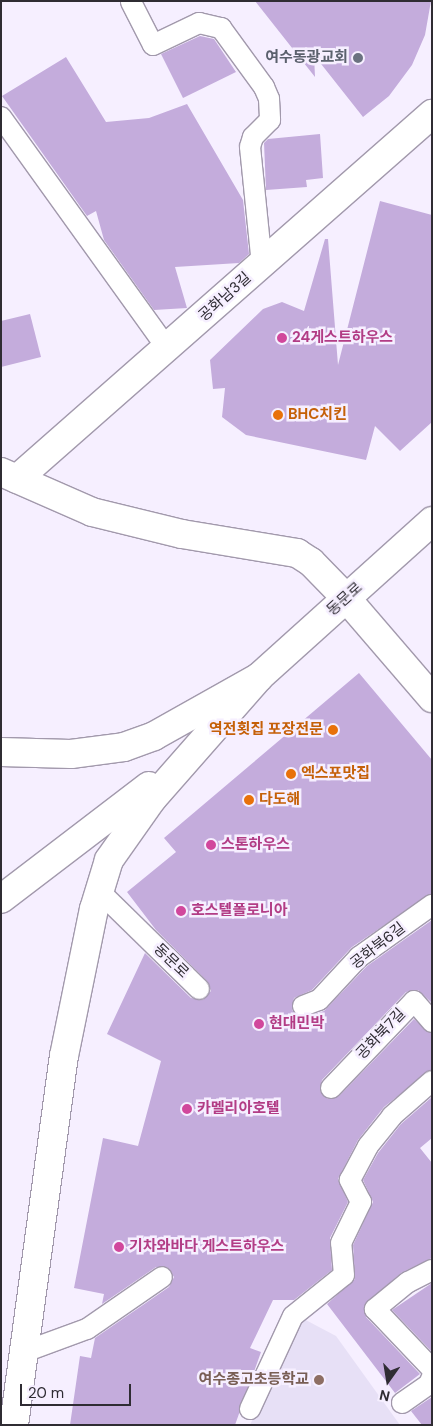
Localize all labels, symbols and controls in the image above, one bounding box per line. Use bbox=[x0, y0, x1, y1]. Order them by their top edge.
place label: 여수동광교회 bbox=[265, 49, 348, 67]
marker: 여수동광교회 bbox=[352, 52, 364, 64]
street label: 공화남3길 bbox=[195, 269, 255, 325]
place label: 24게스트하우스 bbox=[292, 329, 393, 347]
marker: 24게스트하우스 bbox=[276, 332, 288, 344]
place label: BHC치킨 bbox=[288, 406, 347, 424]
marker: BHC치킨 bbox=[272, 409, 284, 421]
street label: 동문로 bbox=[324, 578, 366, 620]
place label: 역전횟집 포장전문 bbox=[209, 721, 323, 739]
marker: 역전횟집 포장전문 bbox=[327, 724, 339, 736]
place label: 엑스포맛집 bbox=[301, 765, 370, 783]
marker: 엑스포맛집 bbox=[285, 768, 297, 780]
place label: 다도해 bbox=[259, 791, 300, 809]
marker: 다도해 bbox=[243, 794, 255, 806]
place label: 스톤하우스 bbox=[221, 836, 290, 854]
marker: 스톤하우스 bbox=[205, 839, 217, 851]
place label: 호스텔폴로니아 bbox=[191, 902, 288, 920]
marker: 호스텔폴로니아 bbox=[175, 905, 187, 917]
street label: 공화북6길 bbox=[347, 919, 409, 973]
street label: 동문로 bbox=[150, 940, 192, 982]
street label: 공화북7길 bbox=[353, 1005, 409, 1063]
place label: 현대민박 bbox=[269, 1015, 324, 1033]
marker: 현대민박 bbox=[253, 1018, 265, 1030]
place label: 카멜리아호텔 bbox=[197, 1100, 280, 1118]
marker: 카멜리아호텔 bbox=[181, 1103, 193, 1115]
place label: 기차와바다 게스트하우스 bbox=[129, 1238, 284, 1256]
marker: 기차와바다 게스트하우스 bbox=[113, 1241, 125, 1253]
north arrow bbox=[363, 1356, 413, 1406]
place label: 여수종고초등학교 bbox=[199, 1371, 309, 1389]
scale bar bbox=[22, 1374, 134, 1406]
marker: 여수종고초등학교 bbox=[313, 1374, 325, 1386]
text: 20 m bbox=[28, 1383, 64, 1403]
text: N bbox=[378, 1386, 392, 1406]

